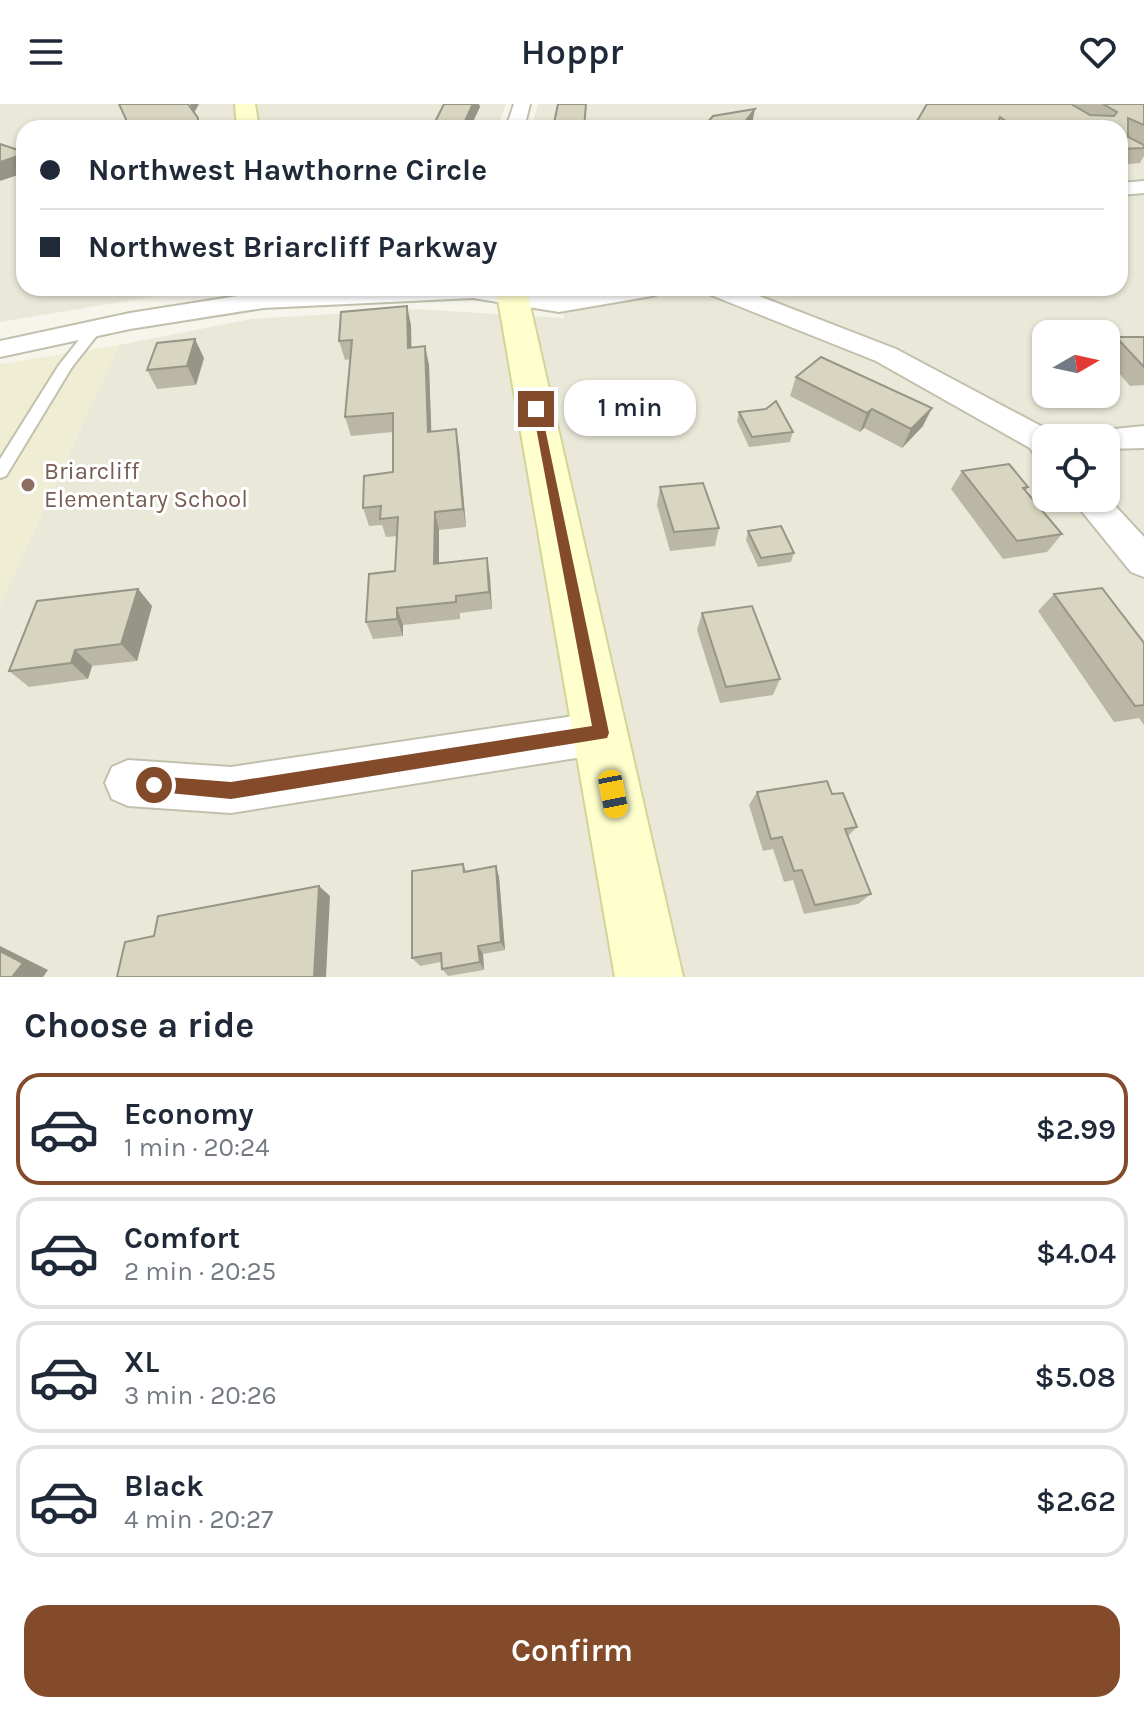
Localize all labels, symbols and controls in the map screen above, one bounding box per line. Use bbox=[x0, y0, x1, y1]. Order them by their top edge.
icon: menu bbox=[24, 30, 68, 74]
icon: heart bbox=[1076, 30, 1120, 74]
text: Hoppr bbox=[521, 31, 623, 73]
text: Northwest Hawthorne Circle bbox=[88, 152, 487, 188]
text: Northwest Briarcliff Parkway bbox=[88, 229, 497, 265]
north arrow bbox=[1032, 320, 1120, 408]
map controls bbox=[1032, 320, 1120, 512]
callout: 1 min bbox=[564, 381, 696, 437]
route end bbox=[518, 391, 554, 427]
text: 1 min bbox=[598, 392, 662, 423]
button: locate bbox=[1032, 424, 1120, 512]
place label: Briarcliff Elementary School bbox=[44, 457, 248, 513]
marker: Briarcliff Elementary School bbox=[19, 476, 37, 494]
route start bbox=[136, 767, 172, 803]
car bbox=[597, 768, 629, 820]
text: Choose a ride bbox=[24, 1004, 254, 1046]
icon: car bbox=[28, 1093, 100, 1165]
text: Economy bbox=[124, 1096, 254, 1132]
text: $2.99 bbox=[1036, 1111, 1116, 1147]
text: 1 min · 20:24 bbox=[124, 1132, 270, 1163]
icon: car bbox=[28, 1217, 100, 1289]
text: Comfort bbox=[124, 1220, 240, 1256]
text: $4.04 bbox=[1036, 1235, 1116, 1271]
text: 2 min · 20:25 bbox=[124, 1256, 276, 1287]
icon: car bbox=[28, 1341, 100, 1413]
text: XL bbox=[124, 1344, 159, 1380]
text: $5.08 bbox=[1035, 1359, 1116, 1395]
text: 3 min · 20:26 bbox=[124, 1380, 277, 1411]
icon: car bbox=[28, 1465, 100, 1537]
text: Black bbox=[124, 1468, 204, 1504]
text: $2.62 bbox=[1036, 1483, 1116, 1519]
text: 4 min · 20:27 bbox=[124, 1504, 273, 1535]
button: Confirm bbox=[24, 1605, 1120, 1697]

